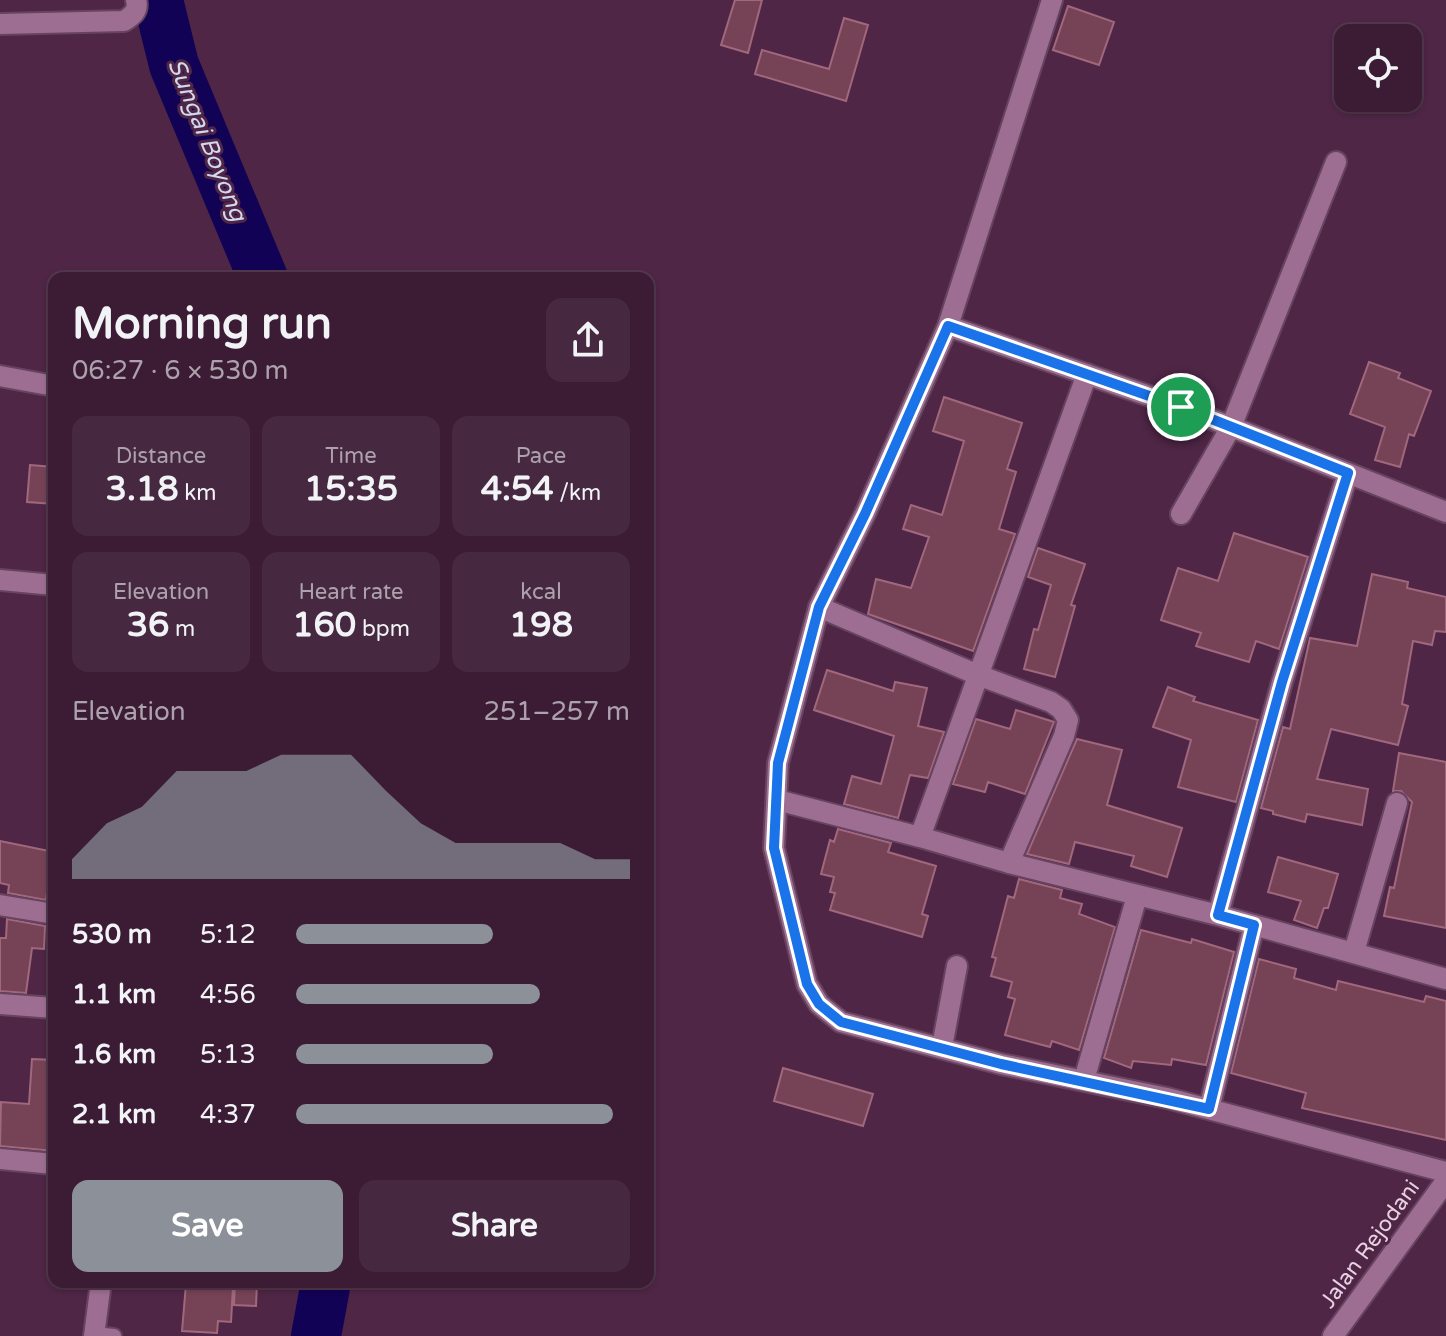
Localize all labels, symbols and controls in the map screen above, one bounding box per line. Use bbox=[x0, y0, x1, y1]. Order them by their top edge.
map controls bbox=[1334, 24, 1422, 112]
button: locate bbox=[1334, 24, 1422, 112]
water label: Sungai Boyong bbox=[161, 55, 253, 227]
text: Morning run bbox=[72, 298, 332, 351]
button: share bbox=[546, 298, 630, 382]
text: 06:27 · 6 × 530 m bbox=[72, 355, 288, 386]
pin bbox=[1147, 373, 1215, 441]
icon: arrive bbox=[1159, 385, 1203, 429]
text: Distance bbox=[116, 443, 206, 469]
text: Time bbox=[325, 443, 377, 469]
text: Pace bbox=[516, 443, 566, 469]
text: 3.18 bbox=[106, 469, 179, 510]
text: 15:35 bbox=[304, 469, 398, 510]
text: 4:54 bbox=[481, 469, 554, 510]
text: km bbox=[179, 480, 216, 506]
text: /km bbox=[554, 480, 601, 506]
text: Elevation bbox=[113, 579, 209, 605]
text: Heart rate bbox=[299, 579, 403, 605]
text: kcal bbox=[520, 579, 562, 605]
text: 36 bbox=[127, 605, 169, 646]
text: 160 bbox=[292, 605, 356, 646]
text: 198 bbox=[509, 605, 573, 646]
text: m bbox=[169, 616, 195, 642]
text: bpm bbox=[356, 616, 410, 642]
text: Elevation bbox=[72, 696, 186, 727]
text: 251–257 m bbox=[484, 696, 630, 727]
text: 530 m bbox=[72, 919, 152, 950]
text: 5:12 bbox=[200, 919, 256, 950]
text: 1.1 km bbox=[72, 979, 156, 1010]
text: 4:56 bbox=[200, 979, 256, 1010]
text: 1.6 km bbox=[72, 1039, 156, 1070]
text: 5:13 bbox=[200, 1039, 256, 1070]
text: 2.1 km bbox=[72, 1099, 156, 1130]
text: 4:37 bbox=[200, 1099, 256, 1130]
street label: Jalan Rejodani bbox=[1315, 1175, 1425, 1313]
button: Save bbox=[72, 1180, 343, 1272]
button: Share bbox=[359, 1180, 630, 1272]

